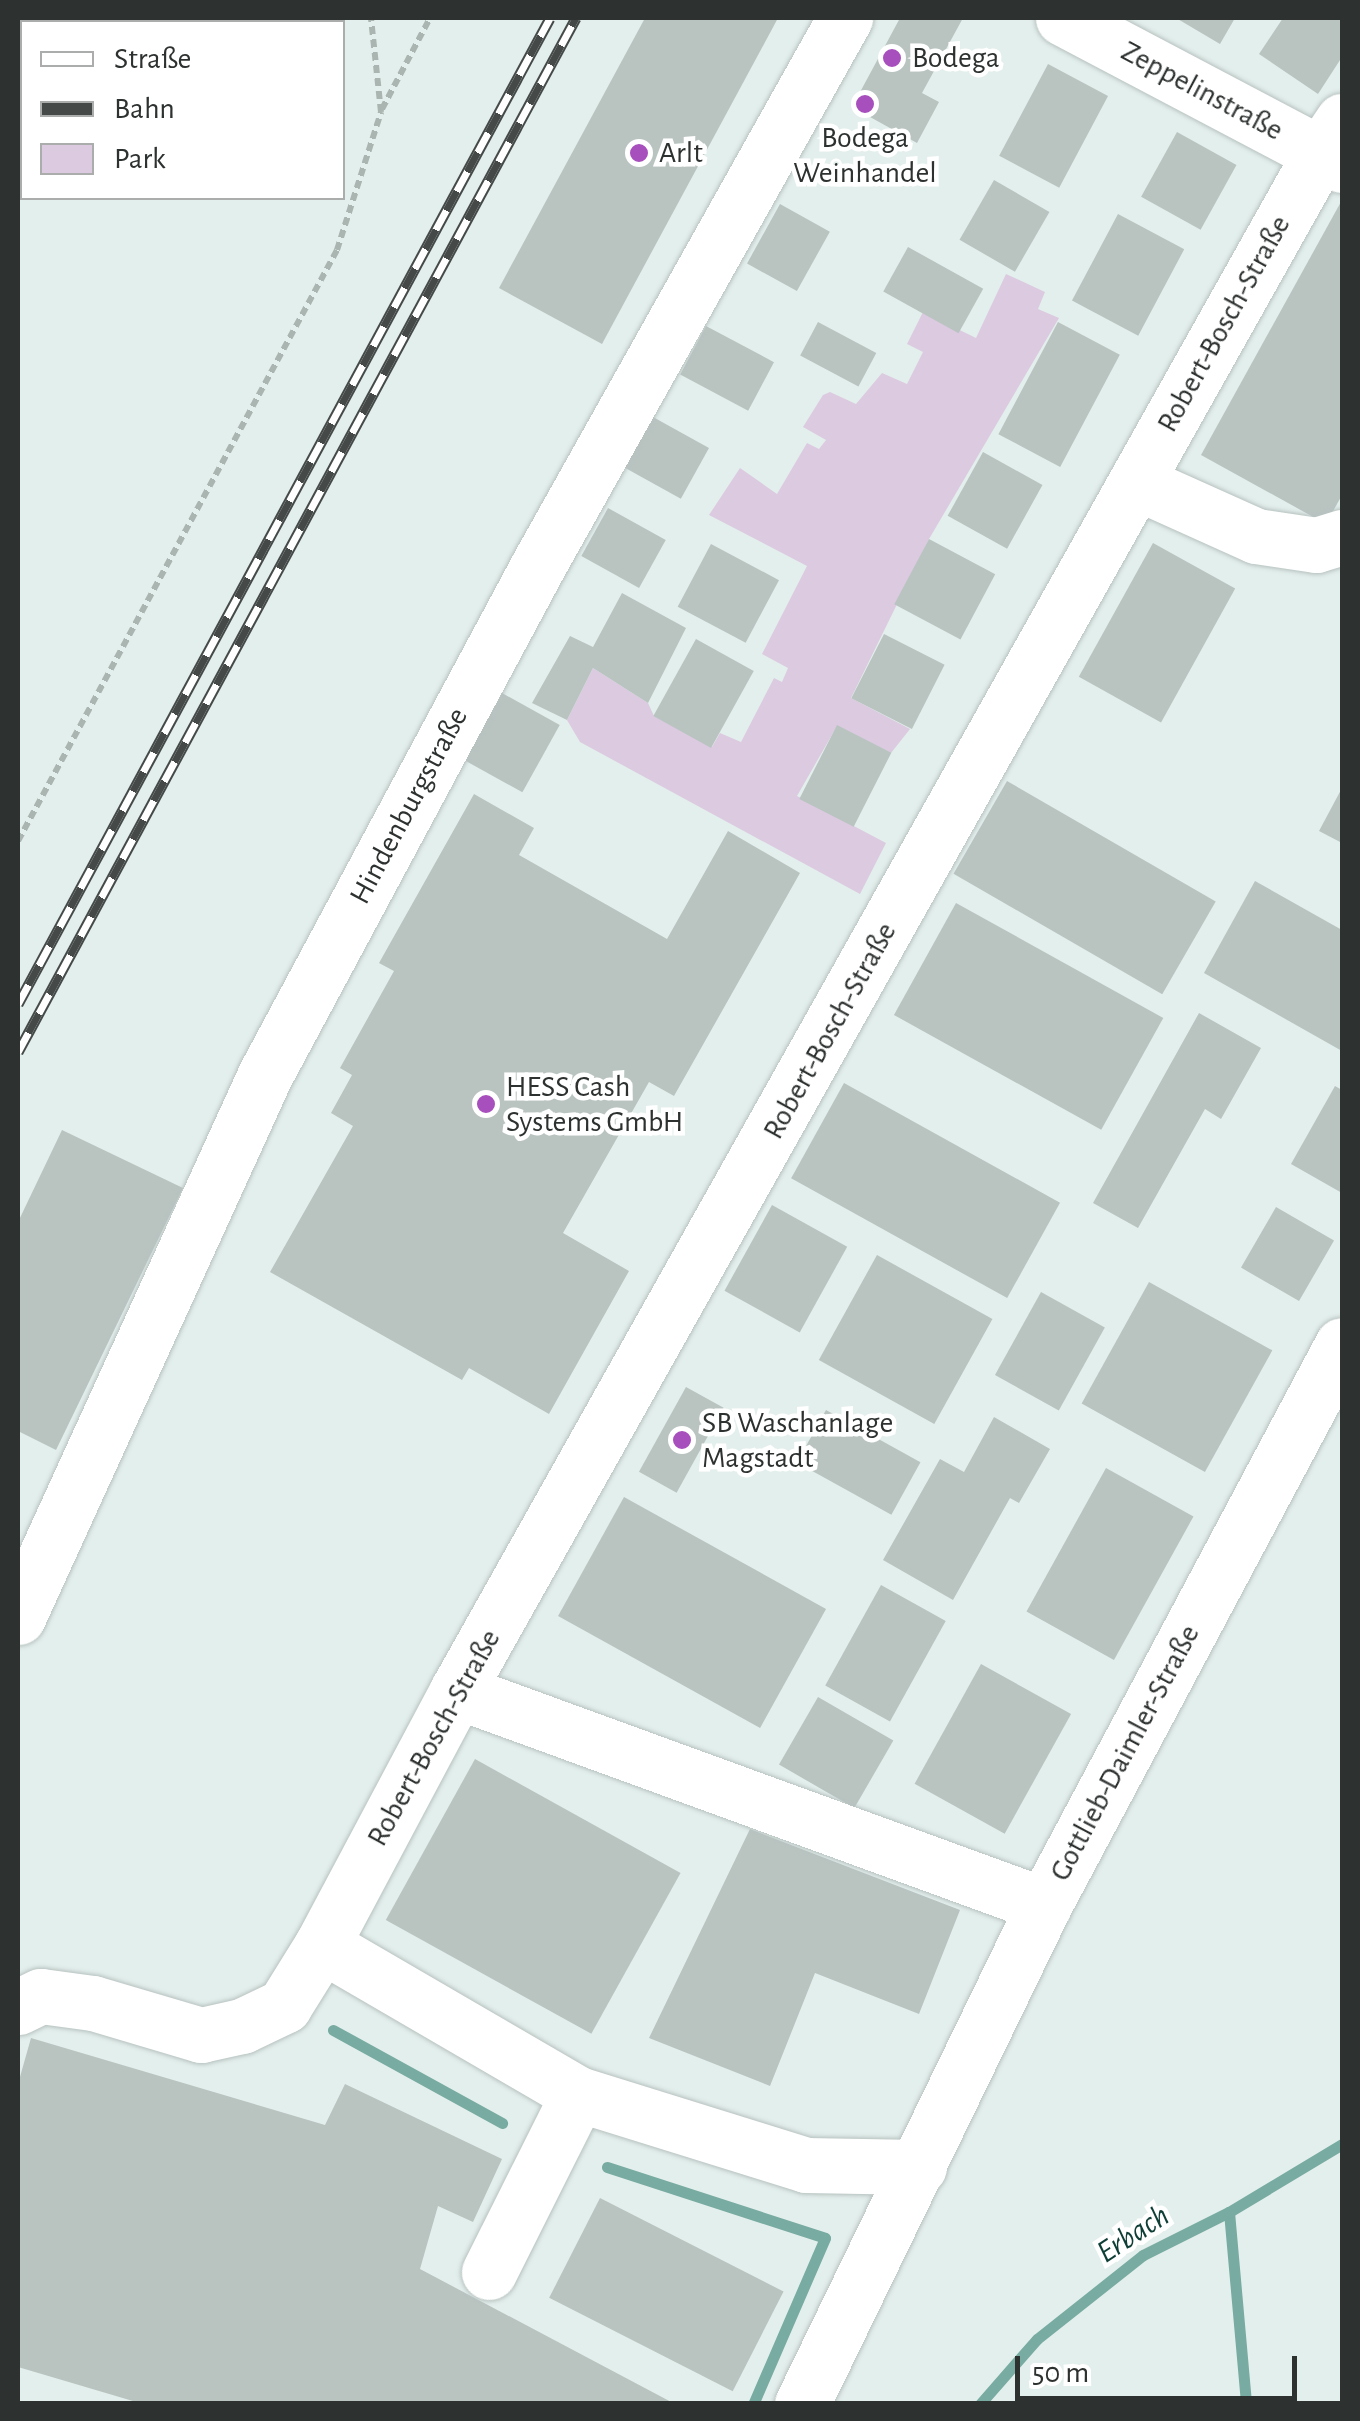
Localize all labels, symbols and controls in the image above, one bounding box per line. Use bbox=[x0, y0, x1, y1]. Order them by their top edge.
legend bbox=[20, 20, 345, 200]
street label: Zeppelinstraße bbox=[1115, 33, 1289, 149]
place label: Bodega bbox=[912, 40, 1000, 76]
text: Straße bbox=[114, 44, 191, 74]
marker: Bodega bbox=[881, 47, 903, 69]
marker: Bodega Weinhandel bbox=[854, 93, 876, 115]
text: Bahn bbox=[114, 94, 175, 124]
place label: Bodega Weinhandel bbox=[793, 120, 937, 190]
place label: Arlt bbox=[659, 135, 703, 171]
marker: Arlt bbox=[628, 142, 650, 164]
text: Park bbox=[114, 144, 166, 174]
street label: Robert-Bosch-Straße bbox=[1150, 209, 1298, 439]
street label: Hindenburgstraße bbox=[342, 702, 476, 910]
street label: Robert-Bosch-Straße bbox=[756, 916, 904, 1146]
place label: HESS Cash Systems GmbH bbox=[506, 1069, 683, 1140]
marker: HESS Cash Systems GmbH bbox=[475, 1093, 497, 1115]
place label: SB Waschanlage Magstadt bbox=[702, 1405, 893, 1476]
marker: SB Waschanlage Magstadt bbox=[671, 1429, 693, 1451]
street label: Gottlieb-Daimler-Straße bbox=[1042, 1619, 1208, 1887]
street label: Robert-Bosch-Straße bbox=[360, 1623, 508, 1853]
water label: Erbach bbox=[1089, 2196, 1177, 2272]
scale bar bbox=[1020, 2336, 1302, 2398]
text: 50 m bbox=[1032, 2358, 1089, 2388]

